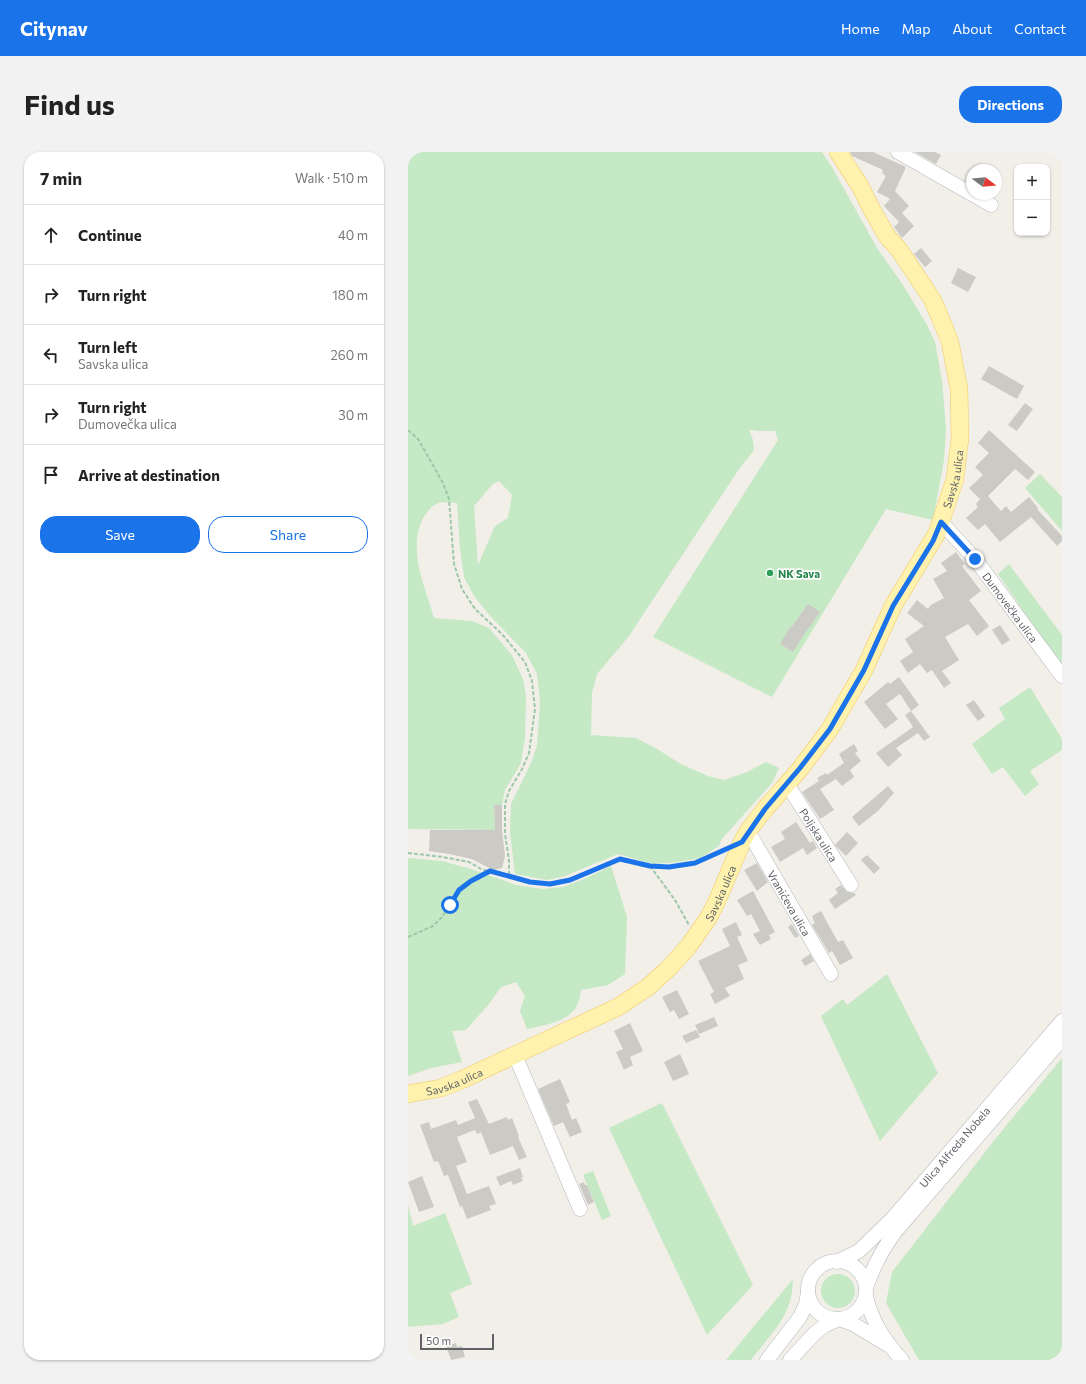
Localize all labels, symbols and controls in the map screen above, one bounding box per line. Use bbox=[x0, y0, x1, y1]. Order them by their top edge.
text: Citynav bbox=[20, 17, 88, 40]
text: Home bbox=[841, 20, 880, 37]
text: Map bbox=[902, 20, 930, 37]
text: About bbox=[952, 20, 992, 37]
text: Contact bbox=[1014, 20, 1066, 37]
button: Directions bbox=[959, 86, 1062, 123]
text: Find us bbox=[24, 87, 115, 121]
north arrow bbox=[966, 164, 1002, 200]
map controls bbox=[1014, 164, 1050, 236]
button: + bbox=[1014, 164, 1050, 200]
text: 7 min bbox=[40, 168, 82, 189]
text: Walk · 510 m bbox=[295, 170, 368, 186]
button: − bbox=[1014, 200, 1050, 236]
icon: ahead bbox=[40, 224, 62, 246]
text: Continue bbox=[78, 226, 142, 244]
text: 40 m bbox=[338, 227, 368, 243]
icon: right bbox=[40, 284, 62, 306]
text: Turn right bbox=[78, 286, 147, 304]
text: 180 m bbox=[332, 287, 368, 303]
text: Turn left bbox=[78, 338, 137, 356]
icon: left bbox=[40, 344, 62, 366]
text: 260 m bbox=[331, 347, 368, 363]
text: Savska ulica bbox=[78, 356, 148, 372]
text: Turn right bbox=[78, 398, 147, 416]
icon: right bbox=[40, 404, 62, 426]
text: 30 m bbox=[338, 407, 368, 423]
text: Dumovečka ulica bbox=[78, 416, 177, 432]
street label: Savska ulica bbox=[939, 449, 965, 510]
icon: arrive bbox=[40, 464, 62, 486]
text: Arrive at destination bbox=[78, 466, 220, 484]
button: Save bbox=[40, 516, 200, 553]
button: Share bbox=[208, 516, 368, 553]
route end bbox=[966, 550, 984, 568]
place label: NK Sava bbox=[778, 567, 820, 580]
marker: NK Sava bbox=[765, 568, 775, 578]
street label: Dumovečka ulica bbox=[980, 569, 1041, 644]
street label: Poljska ulica bbox=[797, 806, 841, 864]
street label: Savska ulica bbox=[702, 863, 738, 923]
street label: Vranićeva ulica bbox=[766, 868, 814, 938]
route start bbox=[441, 896, 459, 914]
street label: Savska ulica bbox=[425, 1065, 484, 1097]
street label: Ulica Alfreda Nobela bbox=[916, 1104, 992, 1189]
scale bar bbox=[420, 1332, 494, 1351]
text: 50 m bbox=[426, 1334, 451, 1347]

